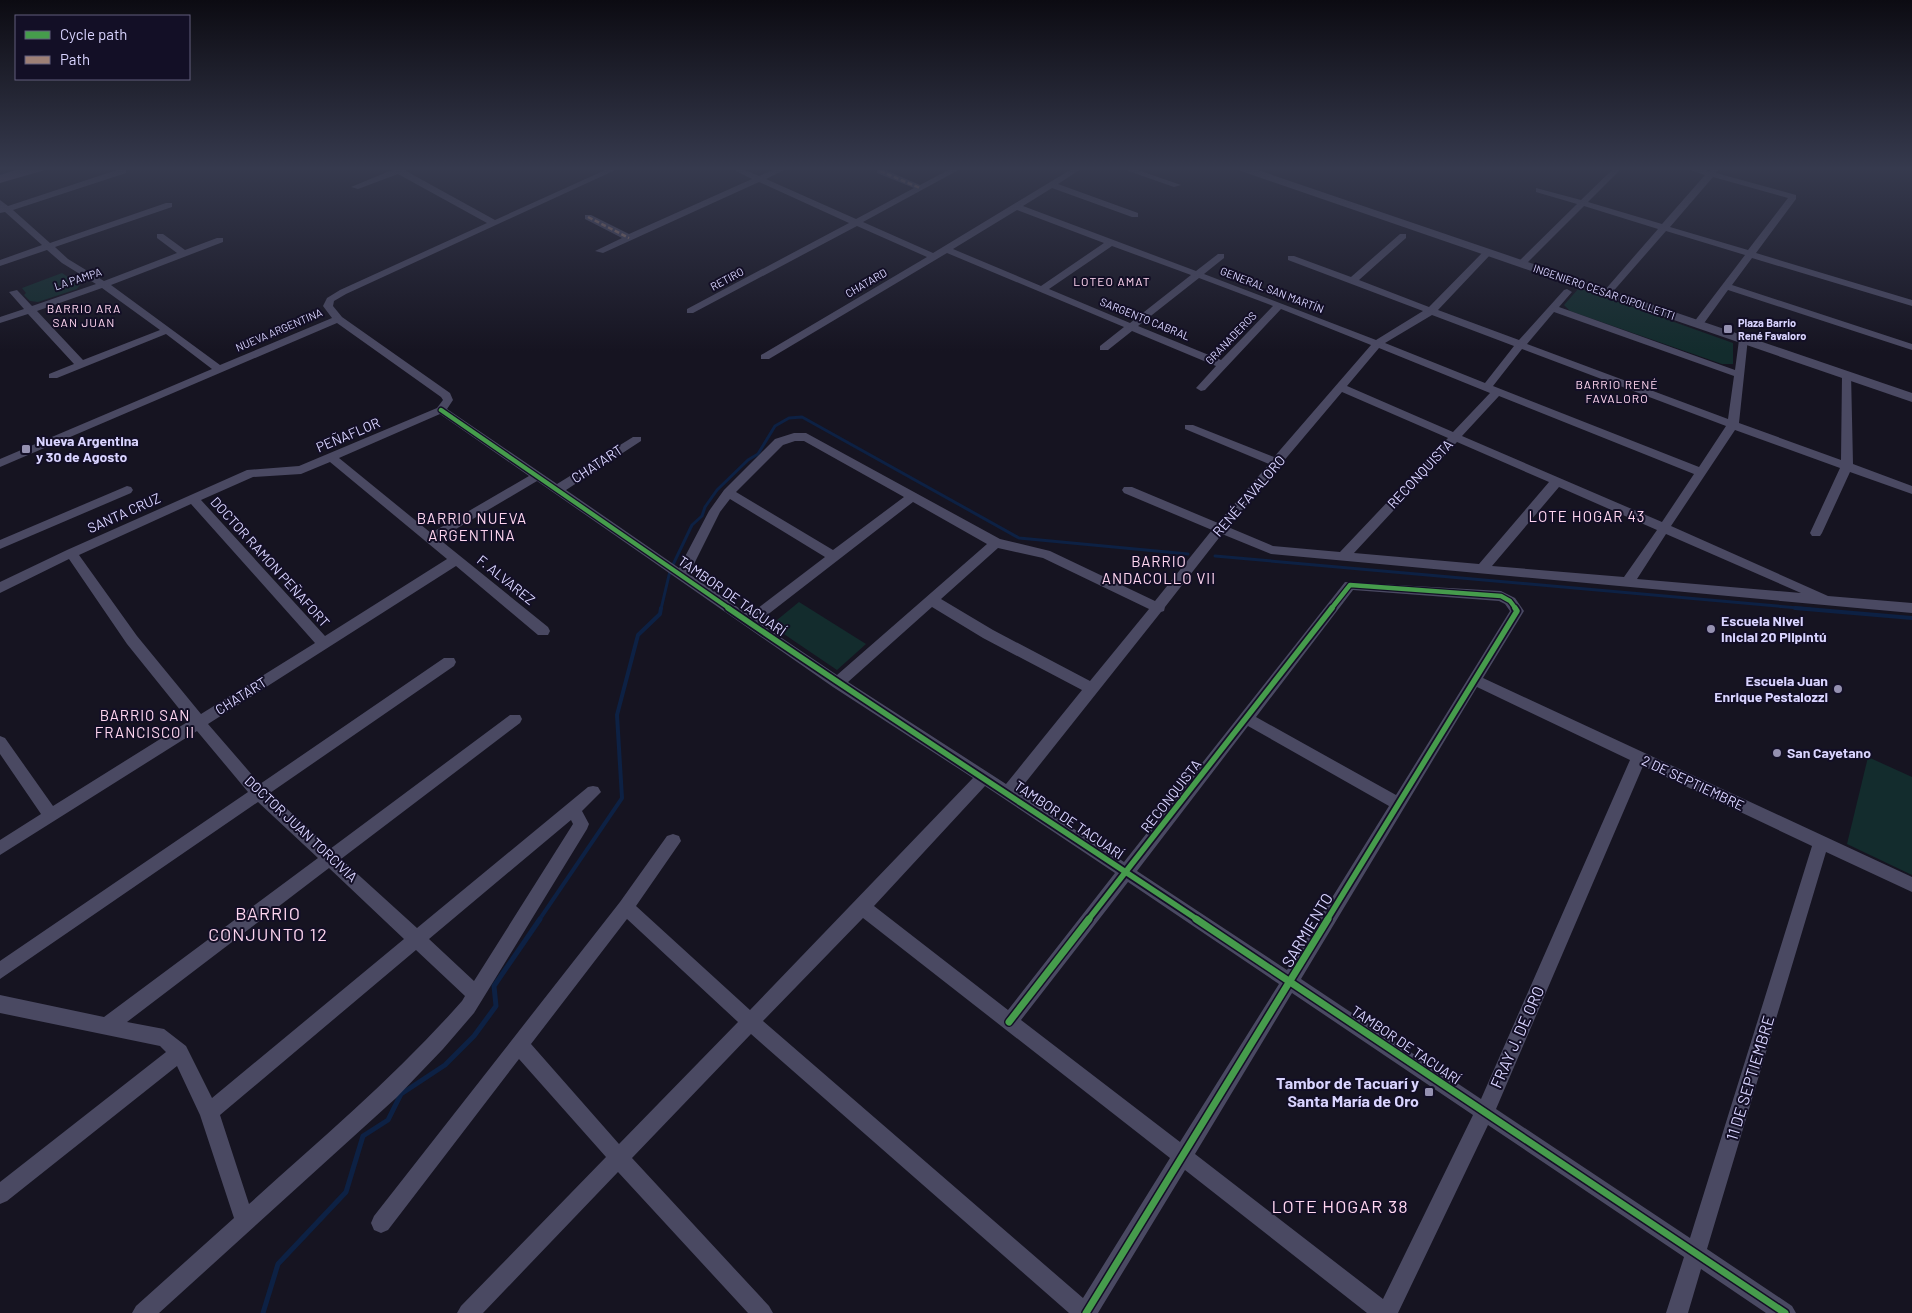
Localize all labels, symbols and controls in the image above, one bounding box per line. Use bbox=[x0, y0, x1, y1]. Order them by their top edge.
legend bbox=[15, 15, 190, 80]
text: Cycle path bbox=[60, 25, 127, 43]
text: Path bbox=[60, 50, 90, 68]
street label: INGENIERO CESAR CIPOLLETTI bbox=[1532, 261, 1677, 322]
street label: RETIRO bbox=[708, 264, 746, 293]
street label: GENERAL SAN MARTÍN bbox=[1218, 264, 1326, 315]
street label: LA PAMPA bbox=[52, 265, 104, 292]
street label: CHATARD bbox=[843, 265, 889, 300]
district label: LOTEO AMAT bbox=[1073, 274, 1151, 288]
street label: SARGENTO CABRAL bbox=[1098, 295, 1192, 342]
district label: BARRIO ARA SAN JUAN bbox=[47, 301, 121, 329]
street label: NUEVA ARGENTINA bbox=[233, 305, 325, 354]
street label: GRANADEROS bbox=[1202, 309, 1259, 367]
place label: Plaza Barrio René Favaloro bbox=[1738, 316, 1806, 342]
marker: Plaza Barrio René Favaloro bbox=[1722, 323, 1734, 335]
district label: BARRIO RENÉ FAVALORO bbox=[1575, 377, 1659, 405]
street label: PEÑAFLOR bbox=[313, 413, 382, 456]
place label: Nueva Argentina y 30 de Agosto bbox=[36, 432, 139, 465]
street label: RECONQUISTA bbox=[1383, 435, 1456, 512]
street label: CHATART bbox=[568, 441, 626, 486]
marker: Nueva Argentina y 30 de Agosto bbox=[20, 443, 32, 455]
street label: RENÉ FAVALORO bbox=[1209, 452, 1288, 540]
street label: SANTA CRUZ bbox=[85, 489, 163, 536]
street label: DOCTOR RAMON PEÑAFORT bbox=[207, 493, 333, 630]
district label: LOTE HOGAR 43 bbox=[1529, 507, 1645, 525]
district label: BARRIO NUEVA ARGENTINA bbox=[417, 509, 527, 544]
street label: F. ALVAREZ bbox=[474, 551, 539, 608]
street label: TAMBOR DE TACUARÍ bbox=[675, 552, 790, 640]
district label: BARRIO ANDACOLLO VII bbox=[1102, 552, 1216, 587]
place label: Escuela Nivel Inicial 20 Pilpintú bbox=[1721, 612, 1827, 645]
marker: Escuela Nivel Inicial 20 Pilpintú bbox=[1705, 623, 1717, 635]
place label: Escuela Juan Enrique Pestalozzi bbox=[1714, 672, 1828, 705]
street label: CHATART bbox=[212, 673, 270, 718]
marker: Escuela Juan Enrique Pestalozzi bbox=[1832, 683, 1844, 695]
district label: BARRIO SAN FRANCISCO II bbox=[95, 706, 195, 741]
place label: San Cayetano bbox=[1787, 744, 1871, 761]
marker: San Cayetano bbox=[1771, 747, 1783, 759]
street label: 2 DE SEPTIEMBRE bbox=[1639, 751, 1747, 814]
street label: RECONQUISTA bbox=[1137, 755, 1205, 836]
street label: DOCTOR JUAN TORCIVIA bbox=[241, 772, 362, 886]
street label: TAMBOR DE TACUARÍ bbox=[1011, 777, 1127, 863]
street label: SARMIENTO bbox=[1277, 889, 1336, 970]
district label: BARRIO CONJUNTO 12 bbox=[208, 902, 328, 945]
street label: FRAY J. DE ORO bbox=[1486, 983, 1547, 1091]
street label: TAMBOR DE TACUARÍ bbox=[1348, 1002, 1464, 1088]
street label: 11 DE SEPTIEMBRE bbox=[1721, 1013, 1778, 1143]
place label: Tambor de Tacuarí y Santa María de Oro bbox=[1276, 1073, 1419, 1110]
marker: Tambor de Tacuarí y Santa María de Oro bbox=[1423, 1086, 1435, 1098]
district label: LOTE HOGAR 38 bbox=[1271, 1195, 1409, 1217]

